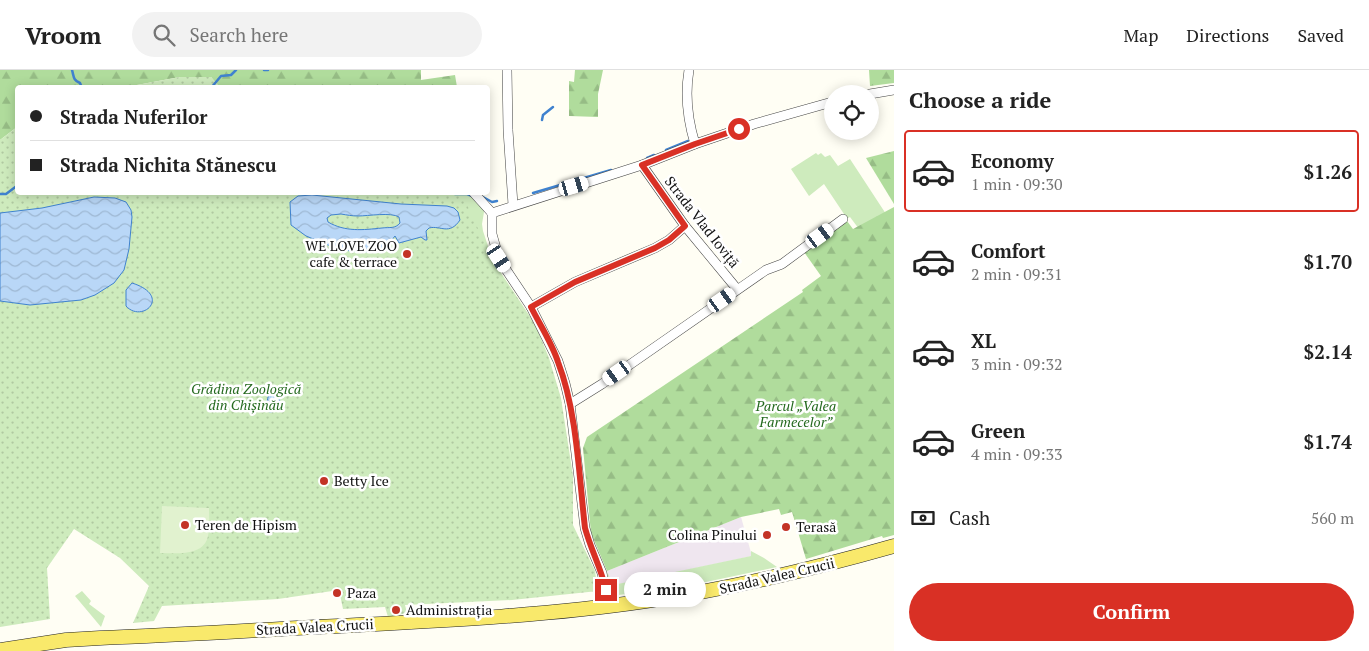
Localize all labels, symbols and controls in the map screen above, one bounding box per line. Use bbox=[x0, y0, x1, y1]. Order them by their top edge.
search box bbox=[132, 12, 482, 57]
text: Vroom bbox=[25, 19, 102, 51]
icon: search bbox=[150, 21, 178, 49]
text: Search here bbox=[190, 22, 288, 47]
text: Map bbox=[1123, 23, 1158, 47]
text: Directions bbox=[1186, 23, 1269, 47]
text: Saved bbox=[1297, 23, 1344, 47]
map controls bbox=[824, 85, 879, 140]
button: locate bbox=[824, 85, 879, 140]
text: Choose a ride bbox=[909, 85, 1051, 114]
text: Strada Nuferilor bbox=[60, 104, 208, 129]
route start bbox=[728, 118, 750, 140]
text: Economy bbox=[971, 148, 1054, 173]
icon: car bbox=[911, 149, 956, 194]
text: Strada Nichita Stănescu bbox=[60, 152, 277, 177]
text: $1.26 bbox=[1303, 159, 1352, 184]
street label: Strada Vlad Ioviță bbox=[661, 172, 744, 271]
text: 1 min · 09:30 bbox=[971, 173, 1063, 195]
car bbox=[557, 175, 590, 197]
car bbox=[803, 221, 836, 251]
place label: WE LOVE ZOO cafe & terrace bbox=[305, 236, 397, 271]
text: Comfort bbox=[971, 238, 1046, 263]
icon: car bbox=[911, 239, 956, 284]
car bbox=[484, 241, 513, 275]
marker: WE LOVE ZOO cafe & terrace bbox=[401, 248, 413, 260]
text: $1.70 bbox=[1303, 249, 1352, 274]
text: 2 min · 09:31 bbox=[971, 263, 1063, 285]
car bbox=[705, 285, 738, 315]
text: XL bbox=[971, 328, 996, 353]
icon: car bbox=[911, 329, 956, 374]
text: $2.14 bbox=[1303, 339, 1352, 364]
text: 3 min · 09:32 bbox=[971, 353, 1063, 375]
car bbox=[600, 358, 633, 388]
park label: Grădina Zoologică din Chișinău bbox=[191, 379, 302, 414]
park label: Parcul „Valea Farmecelor” bbox=[755, 396, 836, 431]
text: Green bbox=[971, 418, 1025, 443]
icon: car bbox=[911, 419, 956, 464]
text: $1.74 bbox=[1303, 429, 1352, 454]
text: 4 min · 09:33 bbox=[971, 443, 1063, 465]
place label: Betty Ice bbox=[334, 471, 389, 490]
marker: Betty Ice bbox=[318, 475, 330, 487]
icon: cash bbox=[909, 504, 937, 532]
text: Cash bbox=[949, 505, 990, 530]
text: 560 m bbox=[1311, 507, 1354, 529]
place label: Teren de Hipism bbox=[195, 515, 297, 534]
place label: Terasă bbox=[796, 517, 836, 536]
marker: Teren de Hipism bbox=[179, 519, 191, 531]
marker: Terasă bbox=[780, 521, 792, 533]
place label: Colina Pinului bbox=[668, 525, 757, 544]
marker: Colina Pinului bbox=[761, 529, 773, 541]
street label: Strada Valea Crucii bbox=[717, 553, 836, 598]
callout: 2 min bbox=[624, 572, 706, 608]
text: 2 min bbox=[643, 578, 687, 600]
route end bbox=[595, 579, 617, 601]
place label: Paza bbox=[347, 583, 376, 602]
button: Confirm bbox=[909, 583, 1354, 641]
marker: Paza bbox=[331, 587, 343, 599]
place label: Administrația bbox=[406, 600, 492, 619]
marker: Administrația bbox=[390, 604, 402, 616]
street label: Strada Valea Crucii bbox=[256, 614, 374, 639]

